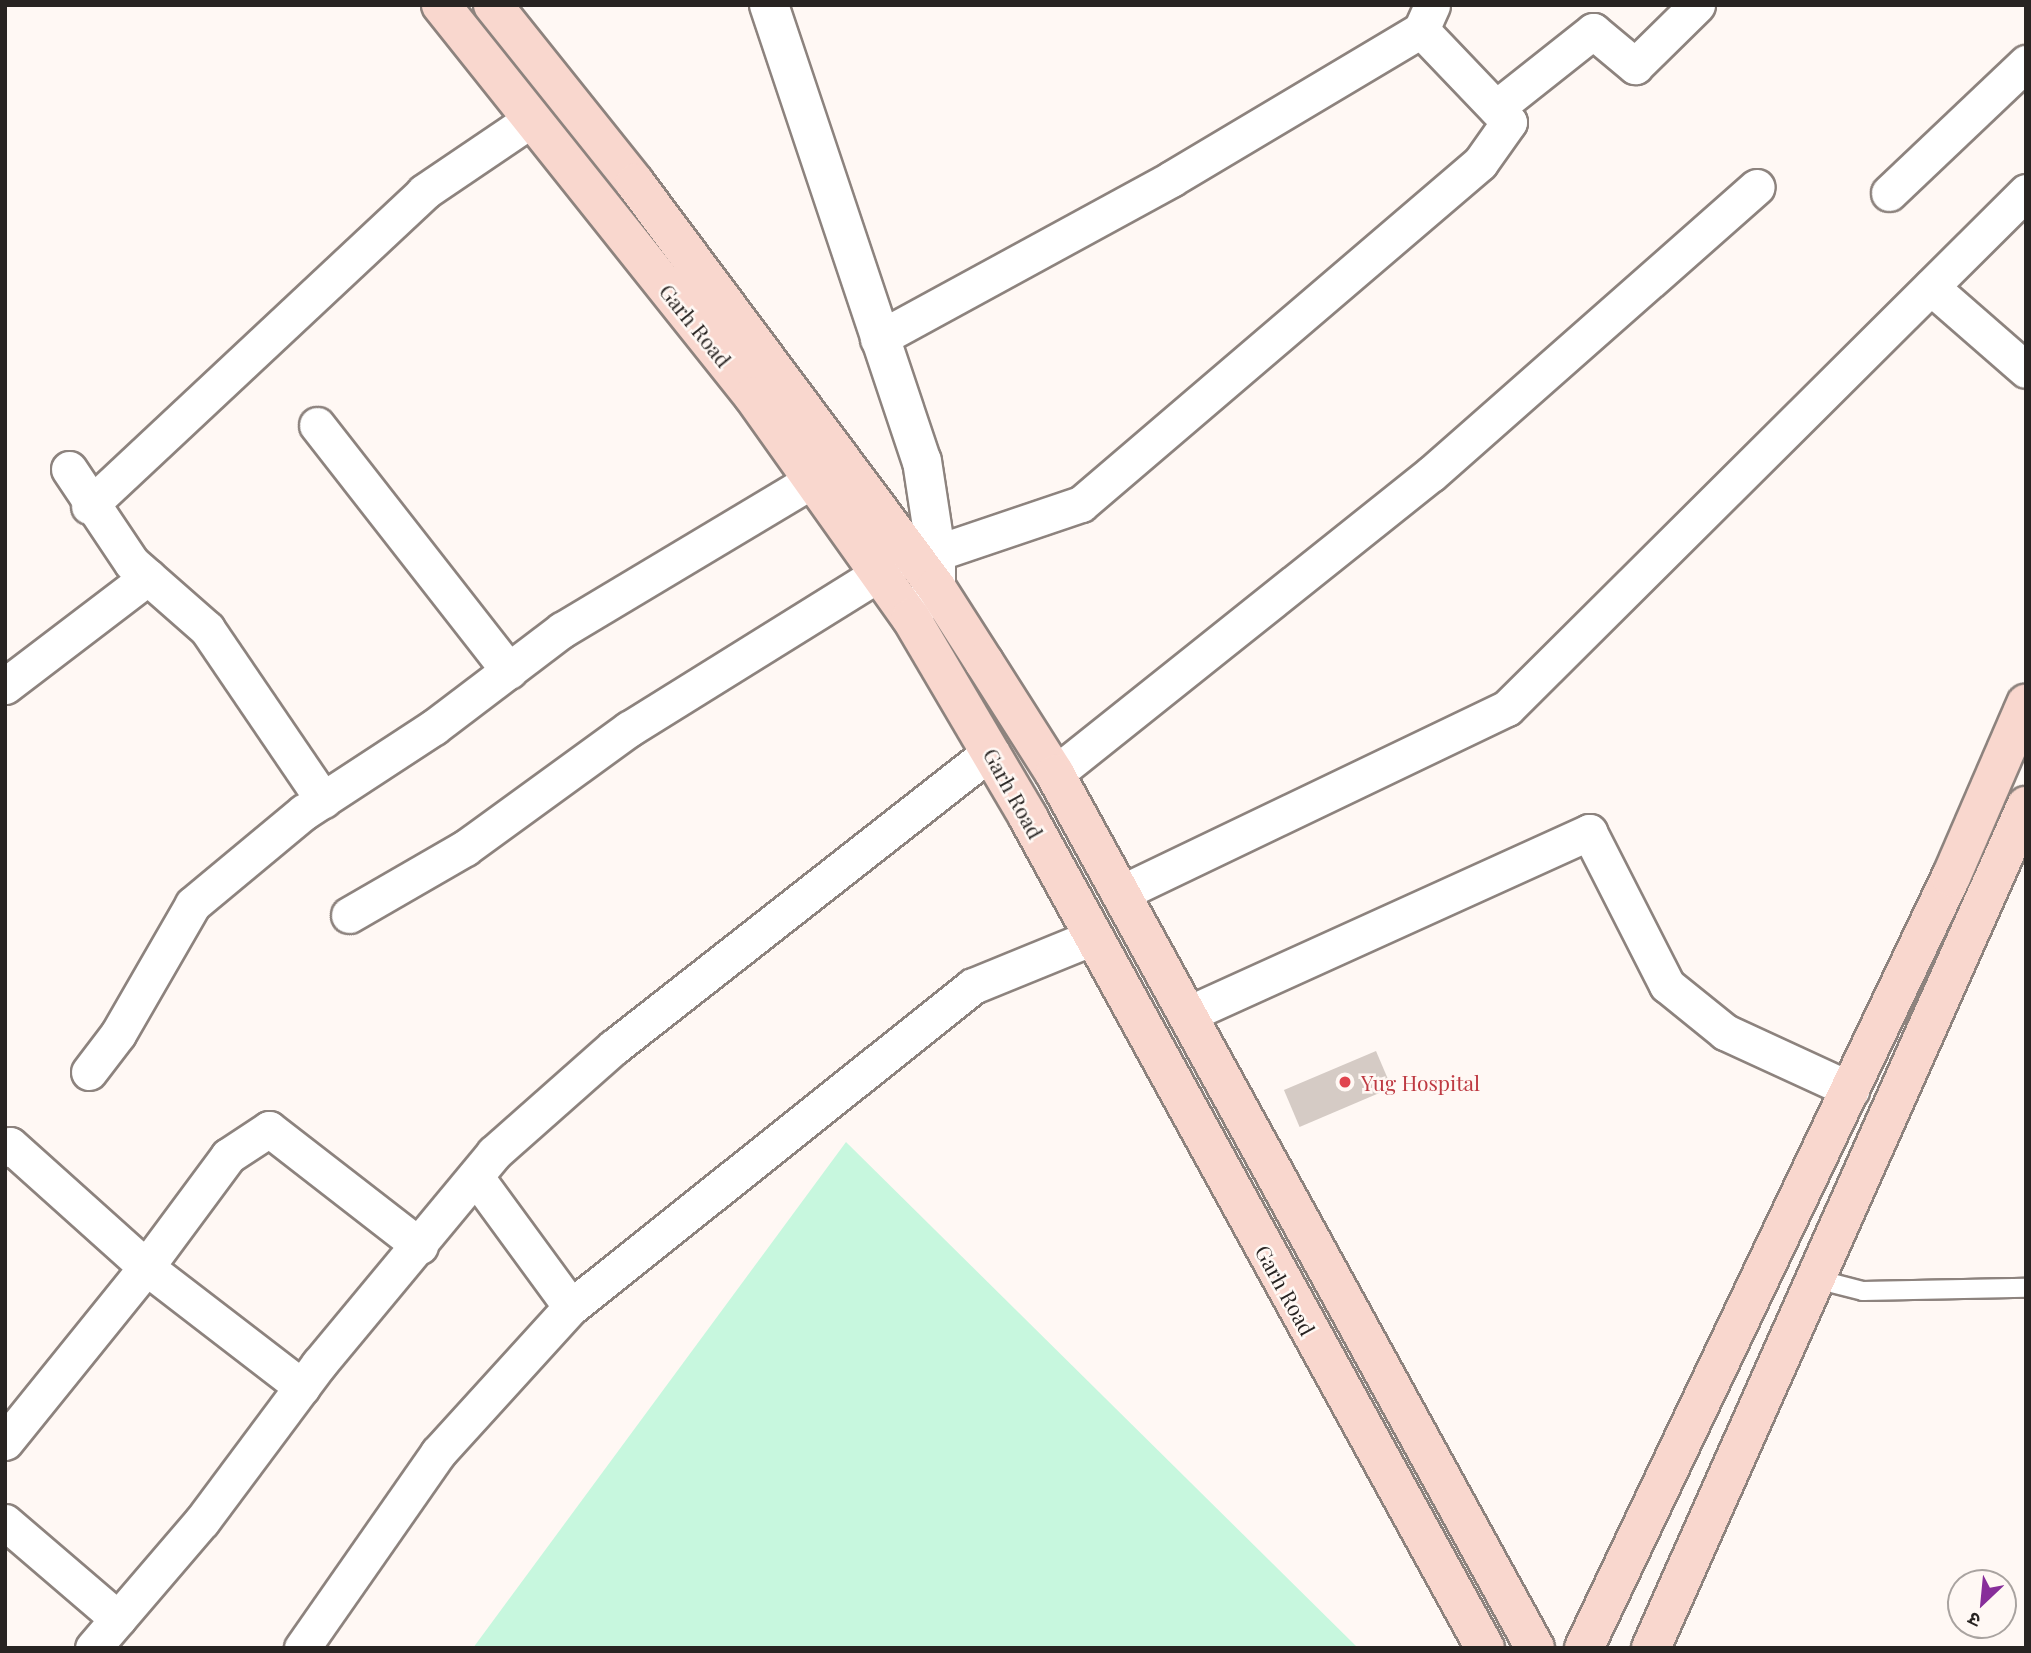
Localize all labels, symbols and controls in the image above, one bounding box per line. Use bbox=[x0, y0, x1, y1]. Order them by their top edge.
street label: Garh Road bbox=[655, 278, 737, 372]
street label: Garh Road bbox=[979, 743, 1049, 843]
place label: Yug Hospital bbox=[1361, 1069, 1480, 1095]
marker: Yug Hospital bbox=[1335, 1072, 1355, 1092]
street label: Garh Road bbox=[1251, 1240, 1321, 1340]
north arrow bbox=[1947, 1569, 2017, 1639]
text: उ bbox=[1963, 1607, 1984, 1635]

